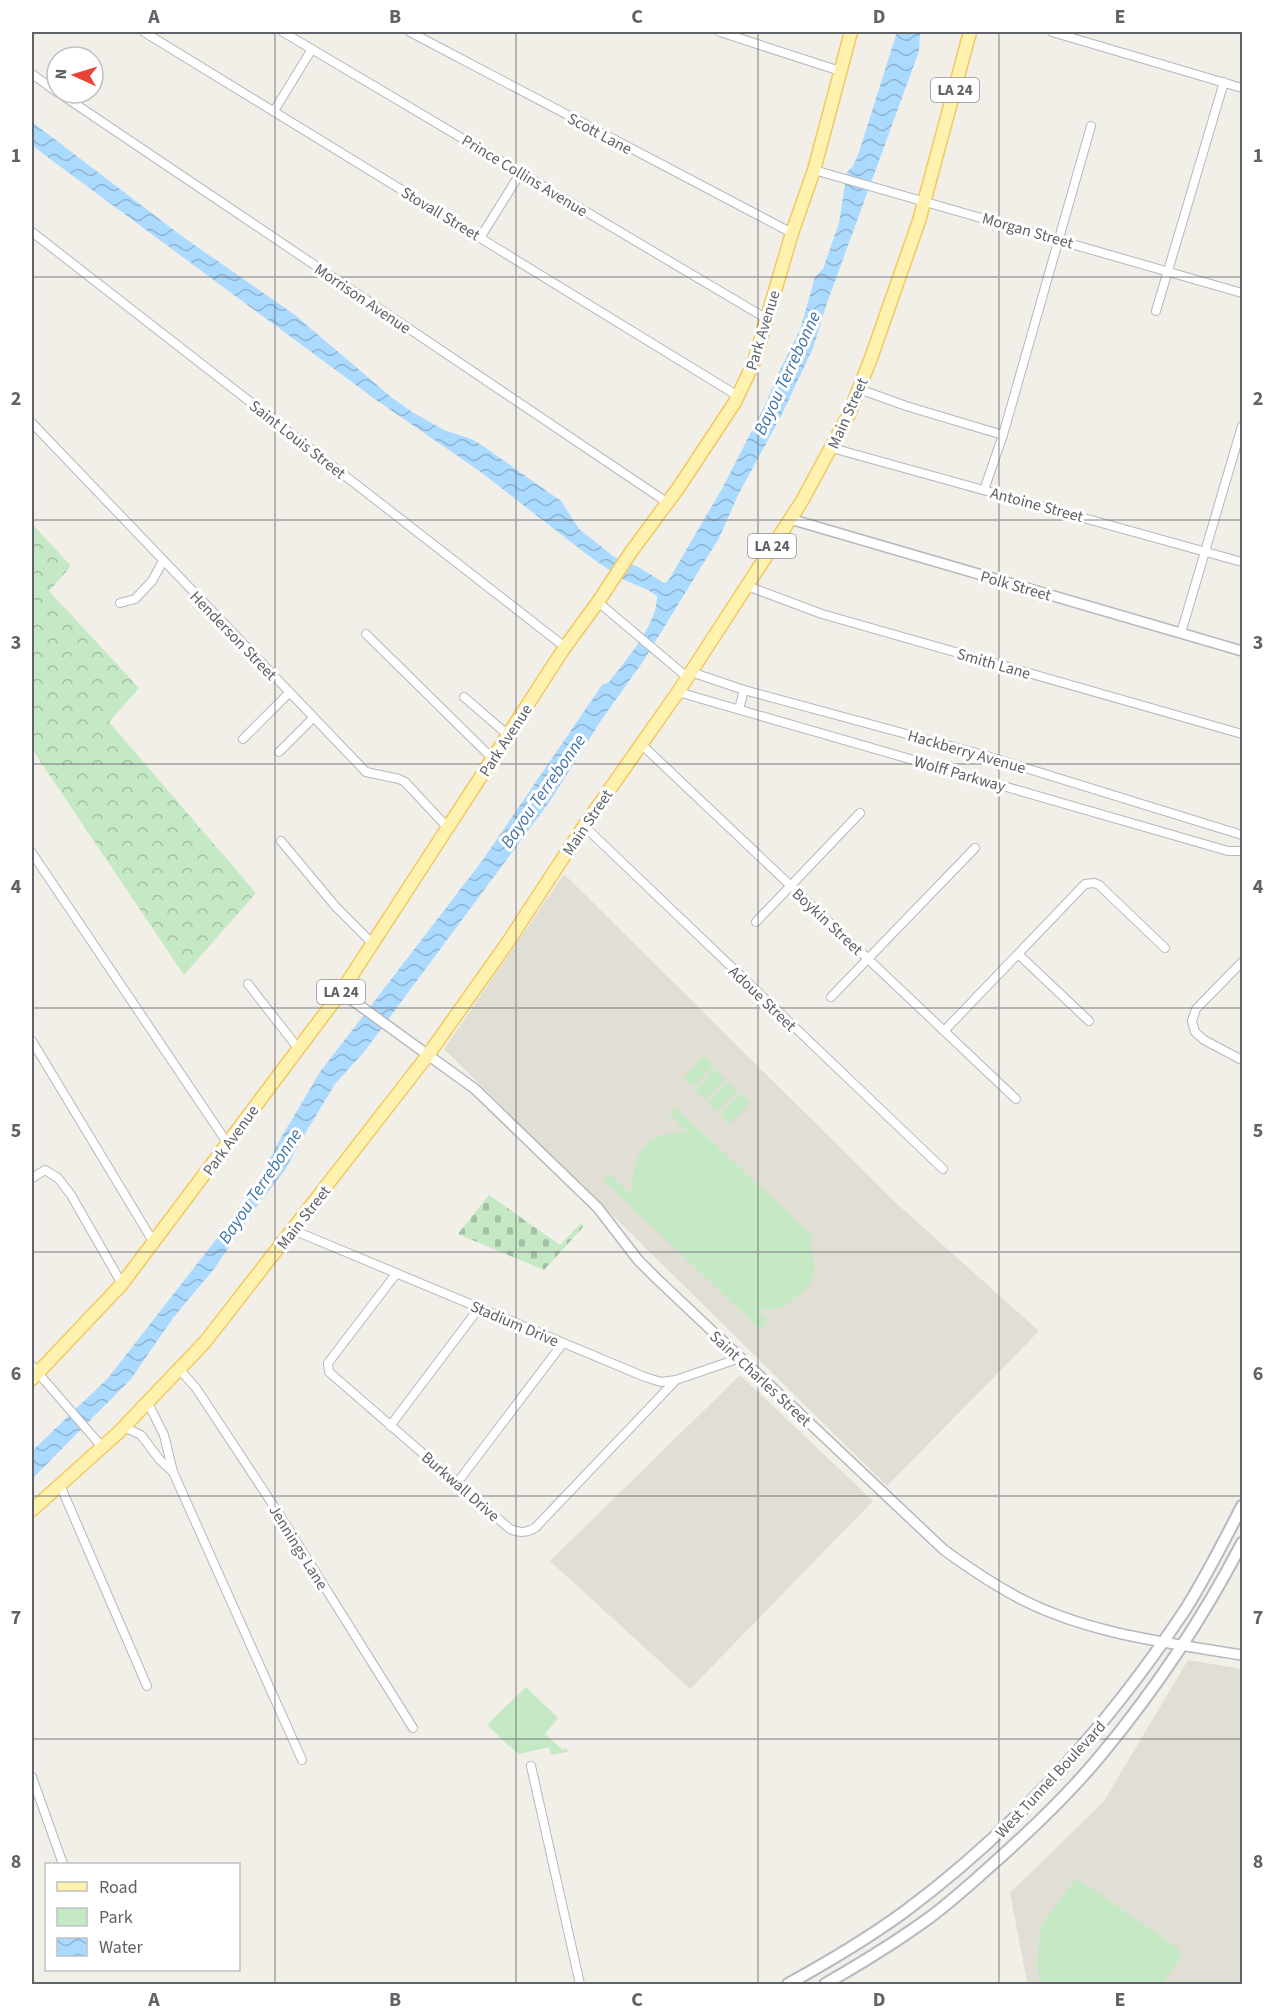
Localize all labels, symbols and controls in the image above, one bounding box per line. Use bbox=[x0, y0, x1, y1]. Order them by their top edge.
text: A bbox=[147, 3, 160, 31]
text: B bbox=[389, 3, 401, 31]
text: C bbox=[631, 3, 643, 31]
text: D bbox=[873, 3, 885, 31]
text: E bbox=[1115, 3, 1125, 31]
north arrow bbox=[45, 45, 105, 105]
text: N bbox=[50, 68, 72, 80]
road number: LA 24 bbox=[931, 78, 979, 102]
street label: Scott Lane bbox=[563, 108, 636, 160]
street label: Prince Collins Avenue bbox=[457, 130, 592, 222]
text: 1 bbox=[11, 142, 21, 170]
text: 1 bbox=[1253, 142, 1263, 170]
street label: Stovall Street bbox=[397, 182, 485, 246]
street label: Morgan Street bbox=[980, 207, 1076, 255]
street label: Morrison Avenue bbox=[310, 258, 415, 339]
street label: Park Avenue bbox=[740, 288, 786, 373]
water label: Bayou Terrebonne bbox=[748, 307, 827, 439]
street label: Main Street bbox=[822, 374, 874, 452]
text: 2 bbox=[11, 385, 21, 413]
text: 2 bbox=[1253, 385, 1263, 413]
street label: Saint Louis Street bbox=[245, 395, 351, 485]
street label: Antoine Street bbox=[988, 482, 1086, 528]
road number: LA 24 bbox=[748, 534, 796, 558]
street label: Polk Street bbox=[978, 565, 1054, 607]
street label: Henderson Street bbox=[185, 586, 282, 686]
text: 3 bbox=[11, 629, 21, 657]
text: 3 bbox=[1253, 629, 1263, 657]
street label: Smith Lane bbox=[954, 643, 1033, 685]
street label: Park Avenue bbox=[474, 700, 538, 781]
street label: Hackberry Avenue bbox=[905, 725, 1028, 779]
water label: Bayou Terrebonne bbox=[495, 729, 592, 853]
street label: Wolff Parkway bbox=[911, 750, 1009, 798]
street label: Main Street bbox=[558, 785, 618, 860]
text: 4 bbox=[11, 873, 22, 901]
text: 4 bbox=[1253, 873, 1264, 901]
street label: Boykin Street bbox=[787, 883, 868, 961]
street label: Adoue Street bbox=[724, 961, 801, 1037]
road number: LA 24 bbox=[317, 980, 365, 1004]
street label: Park Avenue bbox=[198, 1101, 264, 1180]
text: 5 bbox=[11, 1117, 21, 1145]
text: 5 bbox=[1253, 1117, 1263, 1145]
water label: Bayou Terrebonne bbox=[213, 1124, 308, 1249]
street label: Main Street bbox=[272, 1181, 336, 1254]
street label: Stadium Drive bbox=[467, 1295, 562, 1352]
street label: Saint Charles Street bbox=[705, 1326, 816, 1432]
text: 6 bbox=[11, 1360, 21, 1388]
text: 6 bbox=[1253, 1360, 1263, 1388]
street label: Burkwall Drive bbox=[417, 1447, 504, 1527]
street label: Jennings Lane bbox=[263, 1501, 333, 1594]
text: 7 bbox=[11, 1604, 21, 1632]
text: 7 bbox=[1253, 1604, 1263, 1632]
street label: West Tunnel Boulevard bbox=[990, 1716, 1111, 1843]
text: 8 bbox=[11, 1848, 21, 1876]
text: 8 bbox=[1253, 1848, 1263, 1876]
legend bbox=[45, 1863, 240, 1971]
text: Road bbox=[99, 1875, 138, 1900]
text: Park bbox=[99, 1905, 133, 1930]
text: Water bbox=[99, 1935, 143, 1960]
text: A bbox=[147, 1986, 160, 2014]
text: B bbox=[389, 1986, 401, 2014]
text: C bbox=[631, 1986, 643, 2014]
text: D bbox=[873, 1986, 885, 2014]
text: E bbox=[1115, 1986, 1125, 2014]

